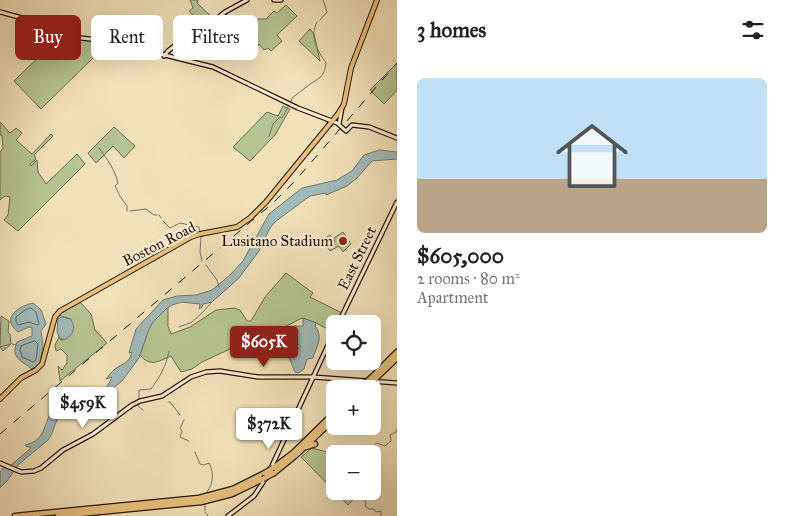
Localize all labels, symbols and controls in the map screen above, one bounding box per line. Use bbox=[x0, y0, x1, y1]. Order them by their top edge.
chip: Buy bbox=[15, 15, 81, 60]
chip: Rent bbox=[91, 15, 163, 60]
chip: Filters bbox=[173, 15, 258, 60]
icon: filters bbox=[739, 16, 767, 44]
text: 3 homes bbox=[417, 17, 486, 43]
icon: home bbox=[547, 111, 637, 201]
street label: Boston Road bbox=[120, 218, 199, 270]
street label: East Street bbox=[334, 223, 380, 293]
place label: Lusitano Stadium bbox=[221, 232, 333, 250]
marker: Lusitano Stadium bbox=[337, 235, 349, 247]
text: $605,000 bbox=[417, 243, 504, 269]
text: 2 rooms · 80 m² bbox=[417, 269, 520, 288]
text: Apartment bbox=[417, 288, 489, 307]
map controls bbox=[326, 315, 381, 500]
button: locate bbox=[326, 315, 381, 370]
pin: $605K bbox=[229, 326, 299, 368]
text: $605K bbox=[241, 332, 287, 351]
button: + bbox=[326, 380, 381, 435]
pin: $459K bbox=[48, 386, 118, 429]
text: $459K bbox=[60, 393, 106, 412]
pin: $372K bbox=[234, 408, 304, 450]
text: $372K bbox=[247, 414, 291, 433]
button: − bbox=[326, 445, 381, 500]

